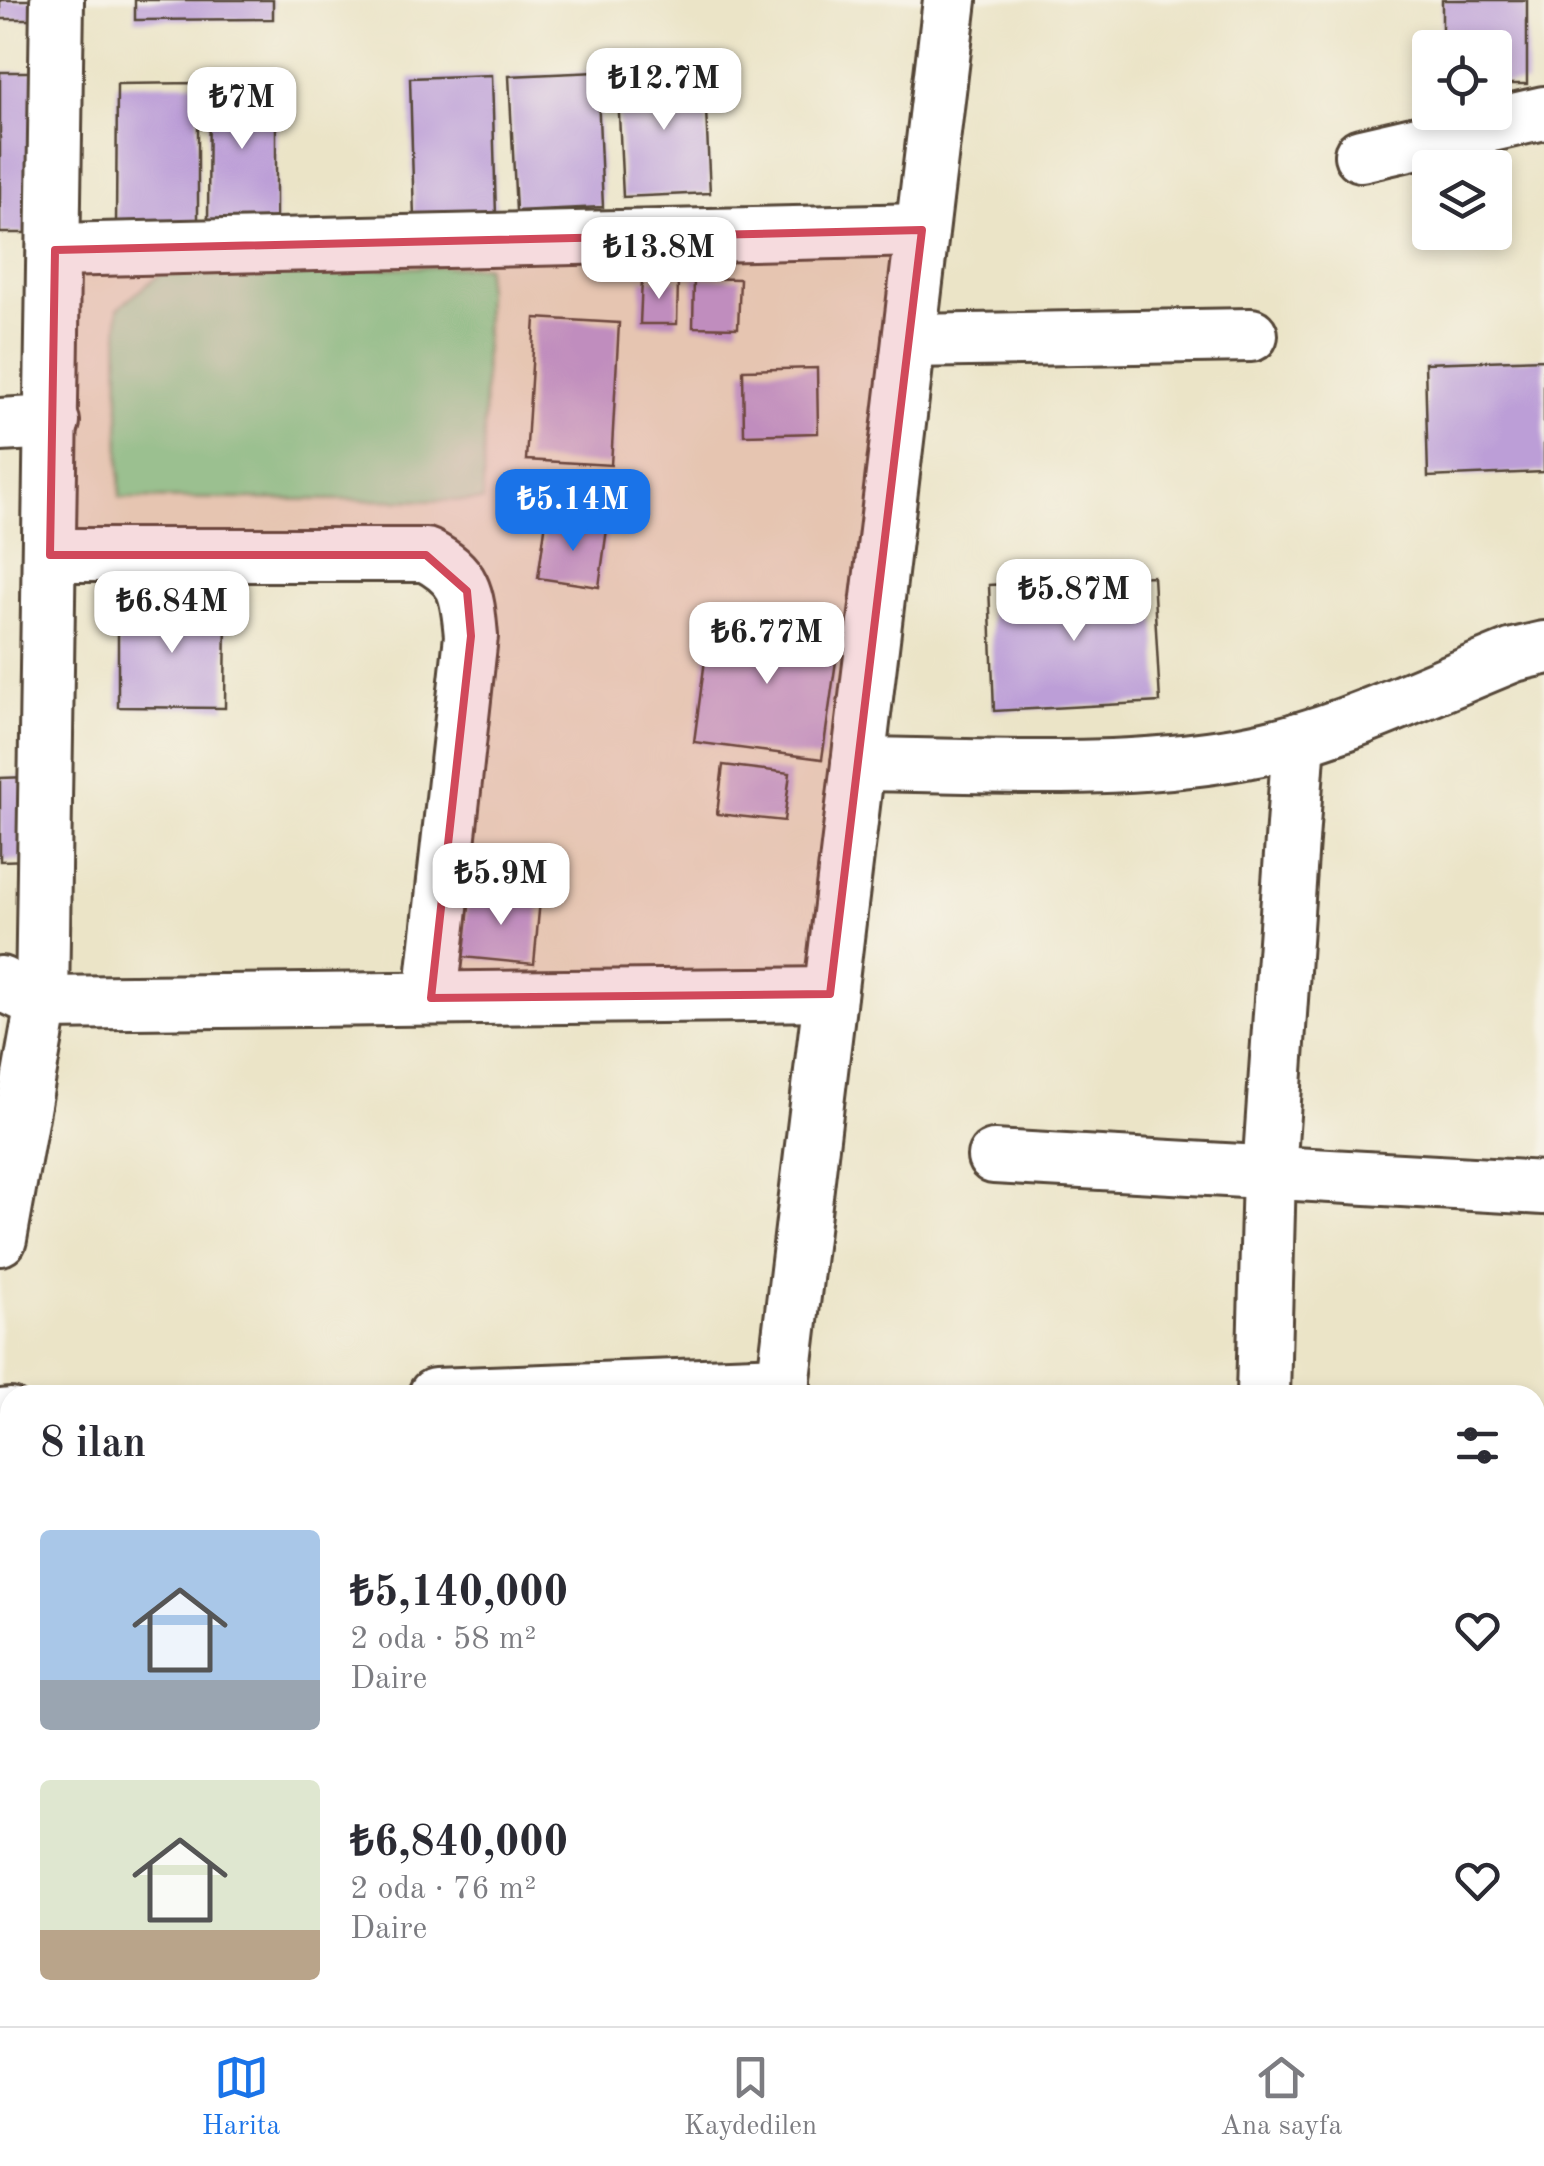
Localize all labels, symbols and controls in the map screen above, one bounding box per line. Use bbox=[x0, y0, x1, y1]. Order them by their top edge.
map controls bbox=[1412, 30, 1512, 250]
button: locate bbox=[1412, 30, 1512, 130]
pin: ₺12.7M bbox=[583, 48, 745, 133]
text: ₺12.7M bbox=[608, 64, 720, 96]
pin: ₺7M bbox=[194, 67, 290, 152]
text: ₺7M bbox=[209, 83, 275, 115]
button: layers bbox=[1412, 150, 1512, 250]
pin: ₺13.8M bbox=[578, 217, 740, 302]
text: ₺13.8M bbox=[603, 233, 715, 265]
pin: ₺5.14M bbox=[492, 469, 654, 554]
text: ₺5.14M bbox=[517, 485, 629, 517]
pin: ₺5.87M bbox=[993, 559, 1155, 644]
pin: ₺6.84M bbox=[91, 571, 253, 656]
text: ₺5.87M bbox=[1018, 575, 1130, 607]
text: ₺6.84M bbox=[116, 587, 228, 619]
pin: ₺6.77M bbox=[686, 602, 848, 687]
text: ₺6.77M bbox=[711, 618, 823, 650]
pin: ₺5.9M bbox=[431, 843, 571, 928]
text: ₺5.9M bbox=[455, 859, 547, 891]
icon: filters bbox=[1450, 1418, 1505, 1473]
text: 8 ilan bbox=[40, 1424, 146, 1466]
icon: home bbox=[120, 1570, 240, 1690]
text: ₺5,140,000 bbox=[350, 1573, 568, 1615]
icon: heart bbox=[1450, 1603, 1505, 1658]
text: 2 oda · 58 m² bbox=[350, 1624, 536, 1656]
text: Daire bbox=[350, 1664, 427, 1696]
icon: home bbox=[120, 1820, 240, 1940]
text: ₺6,840,000 bbox=[350, 1823, 568, 1865]
icon: heart bbox=[1450, 1853, 1505, 1908]
text: 2 oda · 76 m² bbox=[350, 1874, 536, 1906]
text: Daire bbox=[350, 1914, 427, 1946]
tab: Harita bbox=[202, 2050, 280, 2145]
tab: Kaydedilen bbox=[684, 2050, 817, 2145]
tab: Ana sayfa bbox=[1221, 2050, 1342, 2145]

